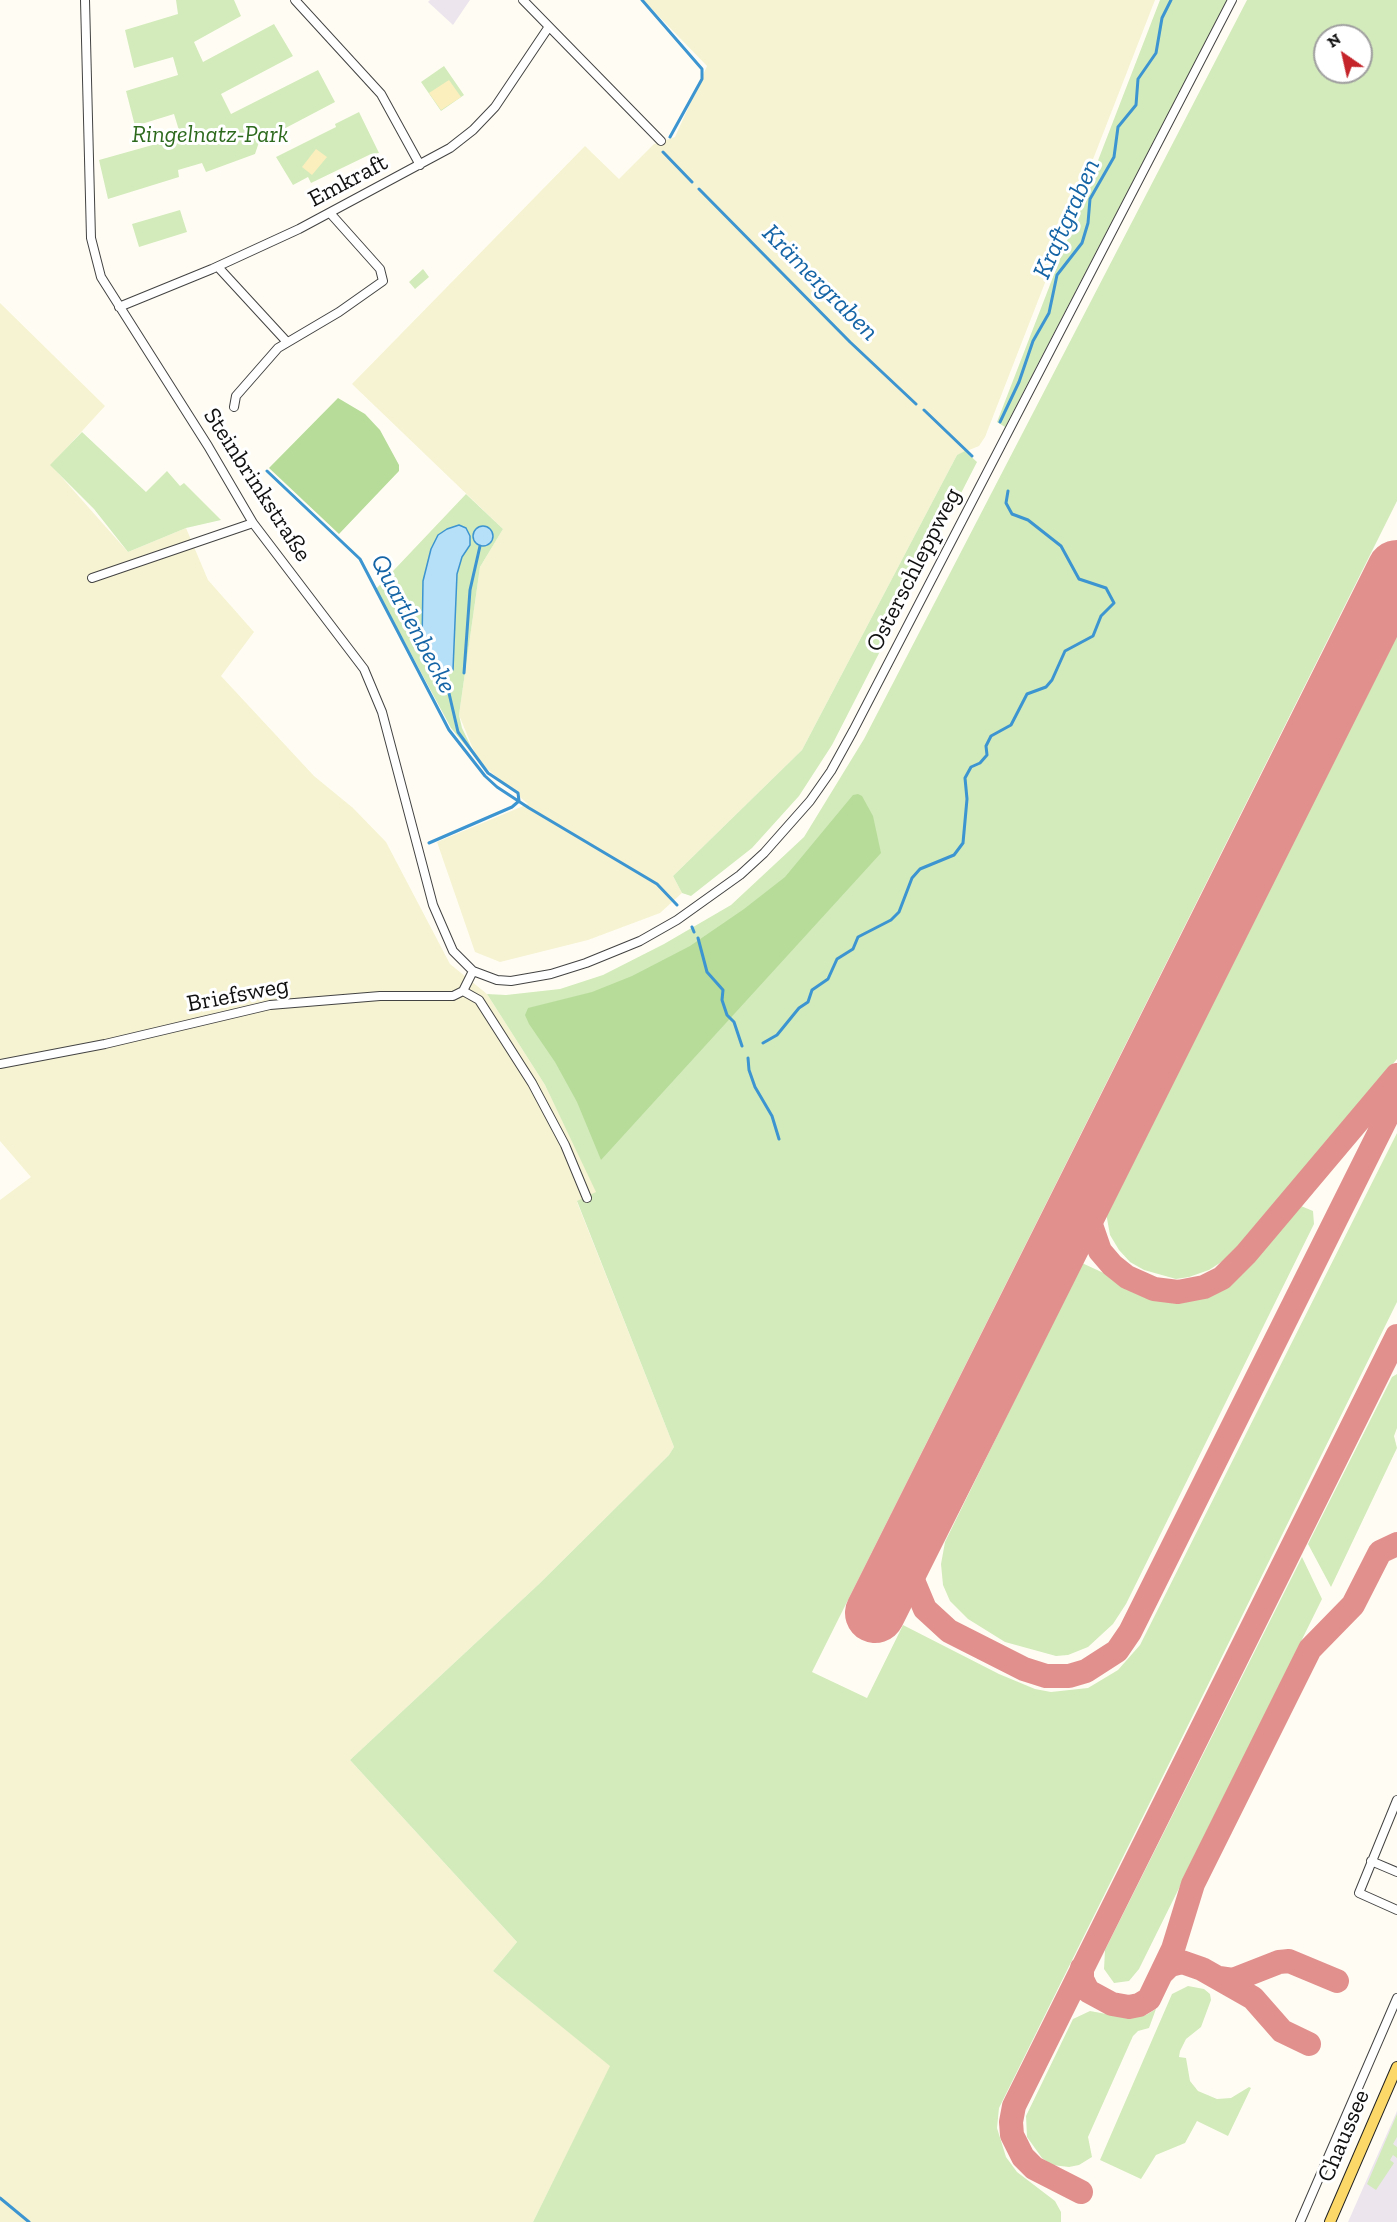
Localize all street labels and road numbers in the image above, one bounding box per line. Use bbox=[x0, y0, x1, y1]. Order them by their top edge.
street label: Emkraft bbox=[303, 148, 393, 214]
street label: Steinbrinkstraße bbox=[197, 403, 317, 567]
street label: Osterschleppweg bbox=[860, 483, 968, 657]
street label: Briefsweg bbox=[185, 971, 291, 1019]
street label: Chaussee bbox=[1312, 2085, 1376, 2187]

